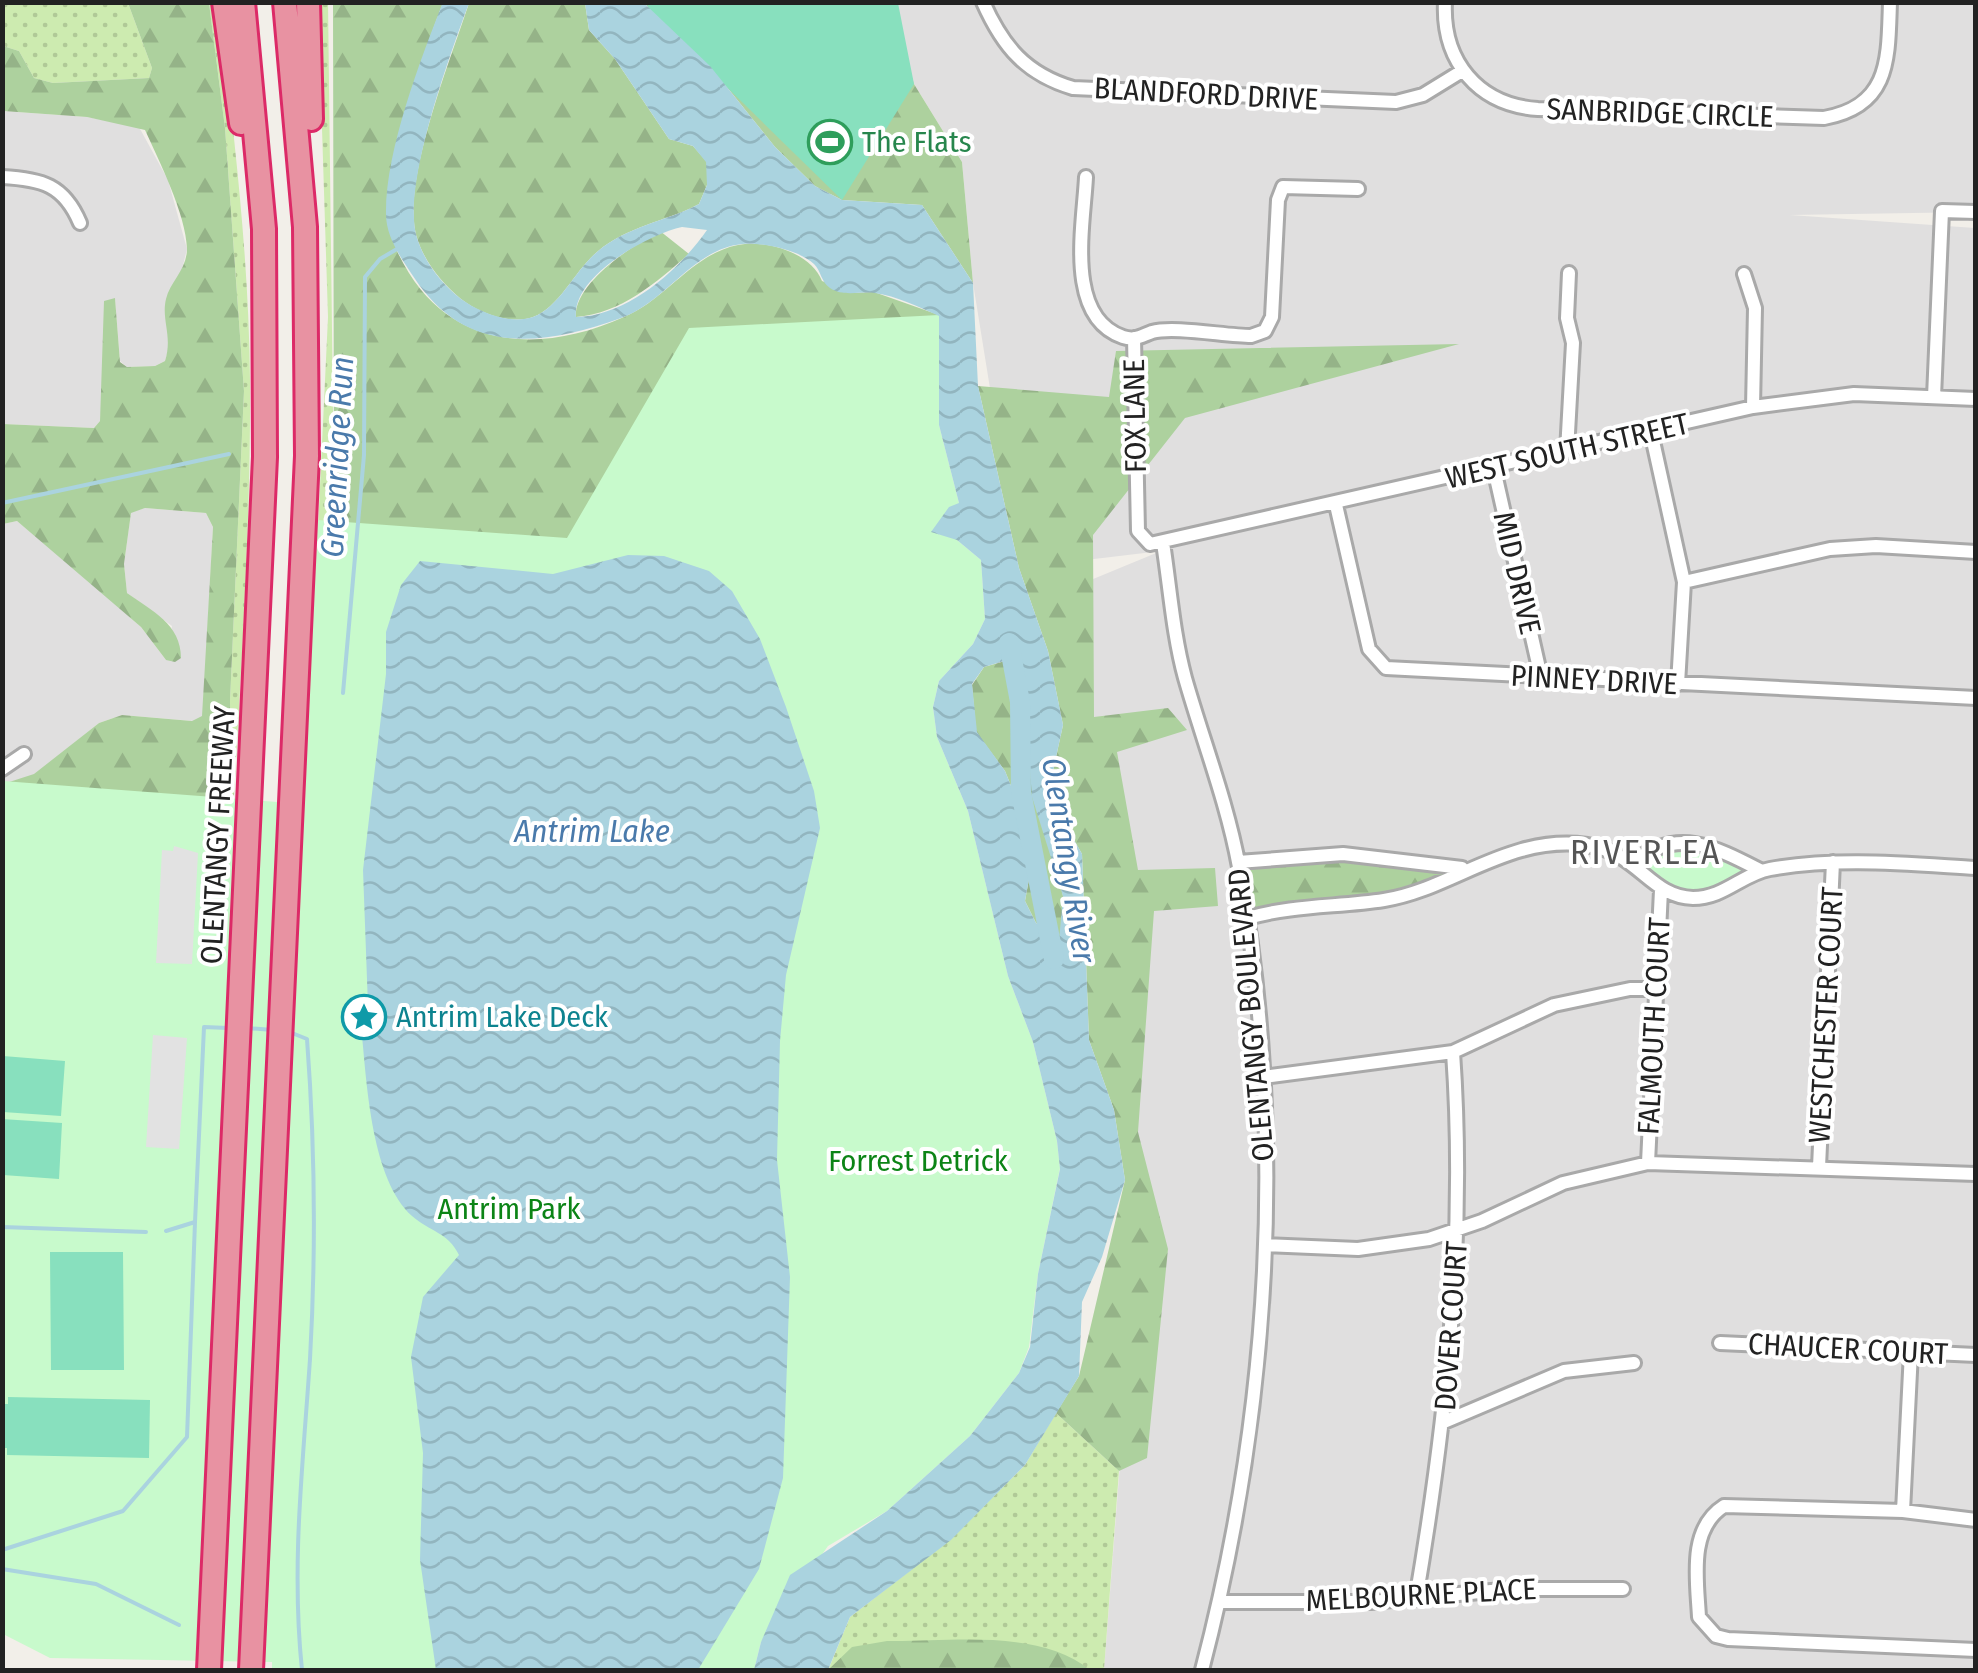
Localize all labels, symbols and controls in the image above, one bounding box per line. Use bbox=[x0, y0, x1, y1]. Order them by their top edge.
street label: BLANDFORD DRIVE bbox=[1093, 70, 1319, 118]
street label: SANBRIDGE CIRCLE bbox=[1546, 91, 1774, 135]
sports icon: The Flats bbox=[807, 119, 853, 165]
place label: The Flats bbox=[862, 124, 972, 160]
water label: Greenridge Run bbox=[313, 355, 361, 559]
street label: FOX LANE bbox=[1116, 359, 1154, 473]
street label: WEST SOUTH STREET bbox=[1442, 406, 1692, 496]
street label: MID DRIVE bbox=[1485, 508, 1549, 638]
street label: PINNEY DRIVE bbox=[1510, 658, 1678, 702]
street label: OLENTANGY FREEWAY bbox=[193, 705, 243, 965]
water label: Olentangy River bbox=[1034, 755, 1104, 966]
water label: Antrim Lake bbox=[513, 812, 670, 850]
district label: RIVERLEA bbox=[1570, 831, 1722, 873]
street label: OLENTANGY BOULEVARD bbox=[1220, 867, 1282, 1163]
street label: WESTCHESTER COURT bbox=[1801, 886, 1851, 1144]
street label: FALMOUTH COURT bbox=[1630, 916, 1678, 1136]
place icon: Antrim Lake Deck bbox=[341, 994, 387, 1040]
place label: Antrim Lake Deck bbox=[396, 999, 608, 1035]
park label: Forrest Detrick bbox=[828, 1143, 1008, 1179]
park label: Antrim Park bbox=[438, 1191, 580, 1227]
street label: DOVER COURT bbox=[1427, 1240, 1475, 1412]
street label: CHAUCER COURT bbox=[1747, 1326, 1949, 1372]
street label: MELBOURNE PLACE bbox=[1305, 1571, 1537, 1619]

